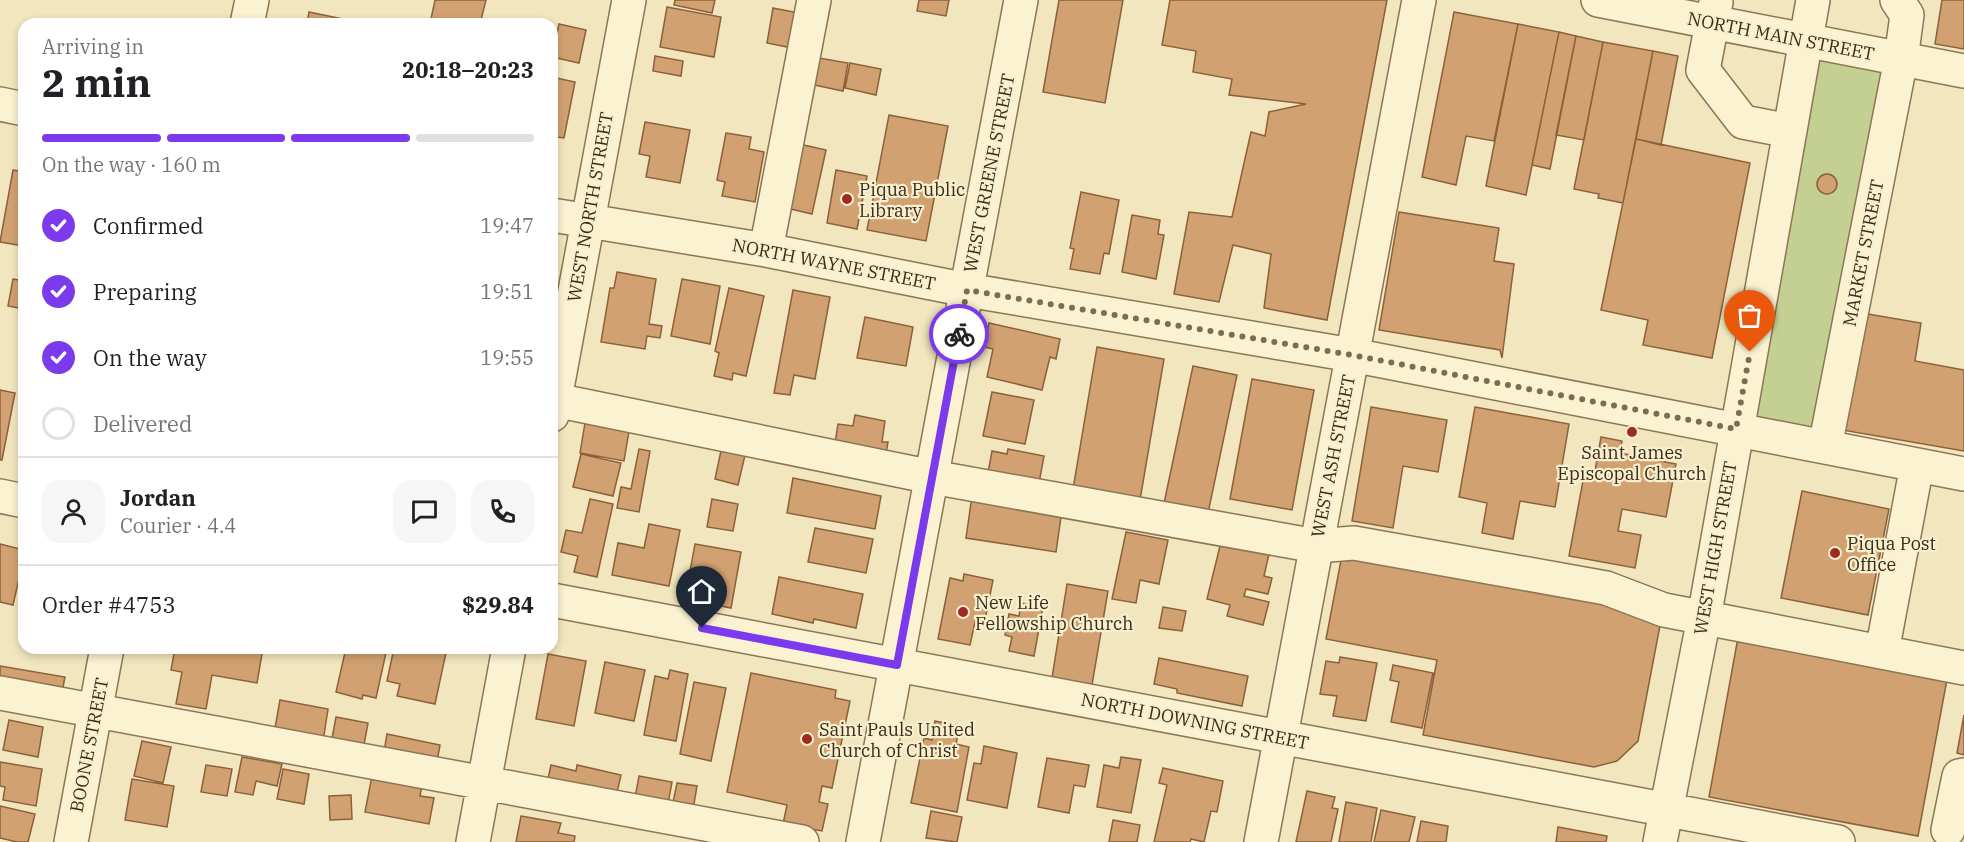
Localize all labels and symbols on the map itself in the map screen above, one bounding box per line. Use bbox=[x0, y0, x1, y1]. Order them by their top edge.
street label: NORTH MAIN STREET bbox=[1686, 7, 1877, 65]
street label: WEST GREENE STREET bbox=[958, 71, 1020, 274]
street label: WEST NORTH STREET bbox=[562, 110, 618, 304]
street label: MARKET STREET bbox=[1837, 177, 1889, 328]
place label: Piqua Public Library bbox=[859, 178, 965, 222]
marker: Piqua Public Library bbox=[840, 192, 854, 206]
street label: NORTH WAYNE STREET bbox=[730, 233, 938, 295]
pin bbox=[1724, 290, 1775, 352]
courier bbox=[929, 304, 989, 364]
street label: WEST ASH STREET bbox=[1306, 372, 1360, 539]
marker: Saint James Episcopal Church bbox=[1625, 425, 1639, 439]
place label: Saint James Episcopal Church bbox=[1557, 441, 1707, 485]
street label: WEST HIGH STREET bbox=[1688, 459, 1742, 637]
place label: Piqua Post Office bbox=[1847, 532, 1936, 576]
marker: Piqua Post Office bbox=[1828, 546, 1842, 560]
pin bbox=[676, 566, 727, 628]
place label: New Life Fellowship Church bbox=[975, 591, 1133, 635]
marker: New Life Fellowship Church bbox=[956, 605, 970, 619]
street label: BOONE STREET bbox=[65, 675, 113, 814]
street label: NORTH DOWNING STREET bbox=[1079, 688, 1311, 754]
place label: Saint Pauls United Church of Christ bbox=[819, 718, 975, 762]
marker: Saint Pauls United Church of Christ bbox=[800, 732, 814, 746]

